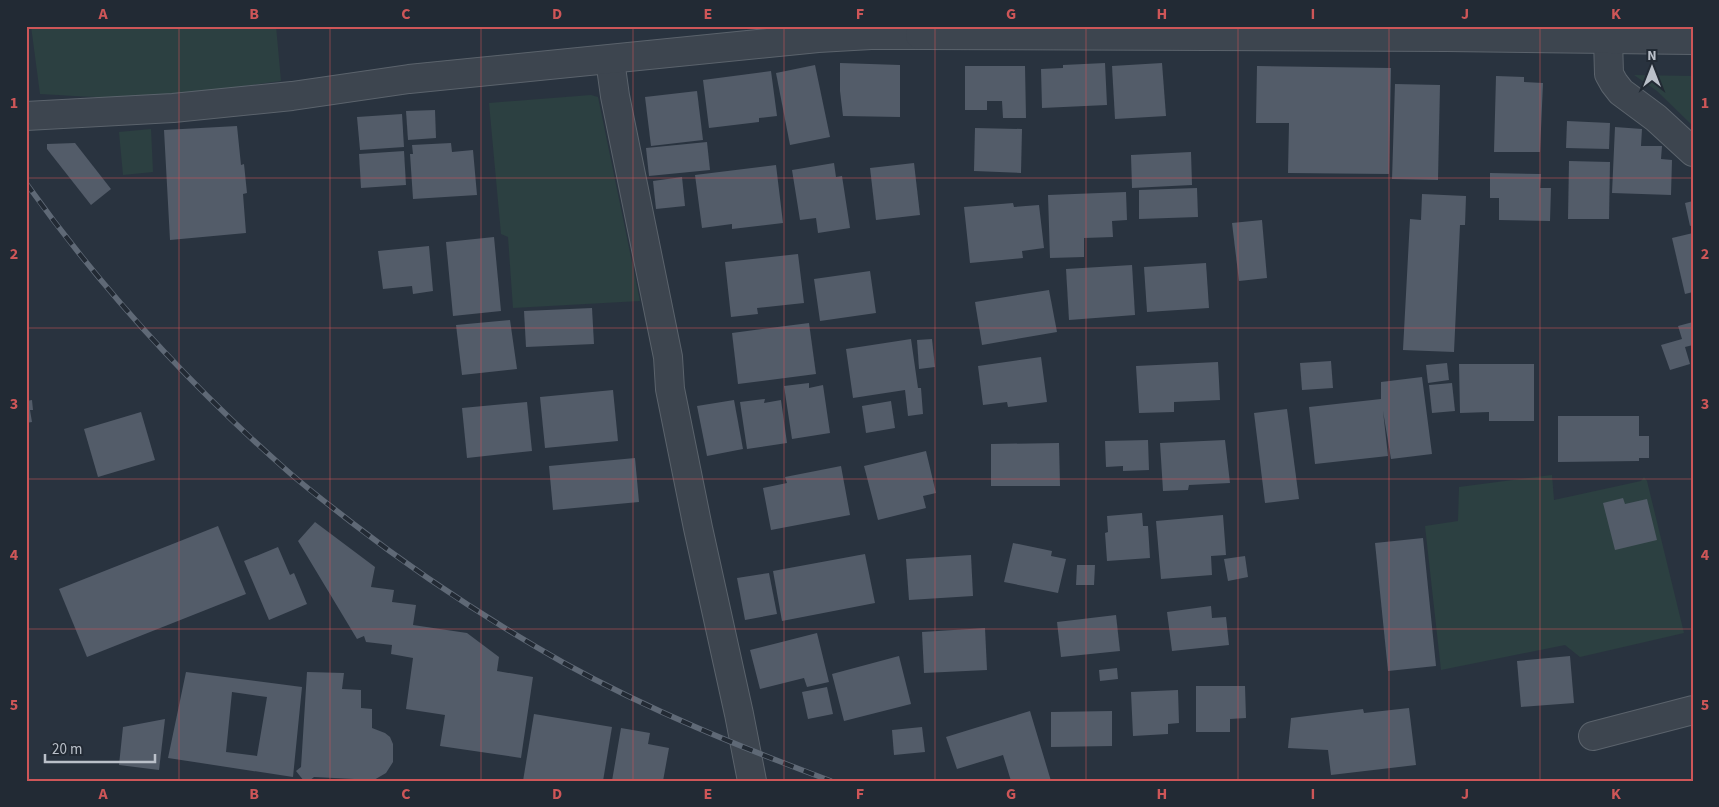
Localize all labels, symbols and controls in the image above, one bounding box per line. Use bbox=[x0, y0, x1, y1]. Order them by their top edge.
text: A bbox=[97, 3, 108, 25]
text: B bbox=[249, 3, 259, 25]
text: C bbox=[401, 3, 411, 25]
text: D bbox=[552, 3, 562, 25]
text: E bbox=[704, 3, 712, 25]
text: F bbox=[856, 3, 864, 25]
text: G bbox=[1006, 3, 1016, 25]
text: H bbox=[1157, 3, 1167, 25]
text: I bbox=[1311, 3, 1315, 25]
text: J bbox=[1461, 3, 1469, 25]
text: K bbox=[1611, 3, 1621, 25]
north arrow bbox=[1626, 42, 1676, 92]
text: N bbox=[1647, 46, 1657, 66]
text: 1 bbox=[10, 92, 18, 114]
text: 1 bbox=[1701, 92, 1709, 114]
text: 2 bbox=[10, 243, 18, 265]
text: 2 bbox=[1701, 243, 1709, 265]
text: 3 bbox=[10, 393, 18, 415]
text: 3 bbox=[1701, 393, 1709, 415]
text: 4 bbox=[10, 544, 19, 566]
text: 4 bbox=[1701, 544, 1710, 566]
text: 5 bbox=[10, 694, 18, 716]
text: 5 bbox=[1701, 694, 1709, 716]
scale bar bbox=[45, 732, 155, 764]
text: 20 m bbox=[52, 739, 82, 760]
text: A bbox=[97, 783, 108, 805]
text: B bbox=[249, 783, 259, 805]
text: C bbox=[401, 783, 411, 805]
text: D bbox=[552, 783, 562, 805]
text: E bbox=[704, 783, 712, 805]
text: F bbox=[856, 783, 864, 805]
text: G bbox=[1006, 783, 1016, 805]
text: H bbox=[1157, 783, 1167, 805]
text: I bbox=[1311, 783, 1315, 805]
text: J bbox=[1461, 783, 1469, 805]
text: K bbox=[1611, 783, 1621, 805]

